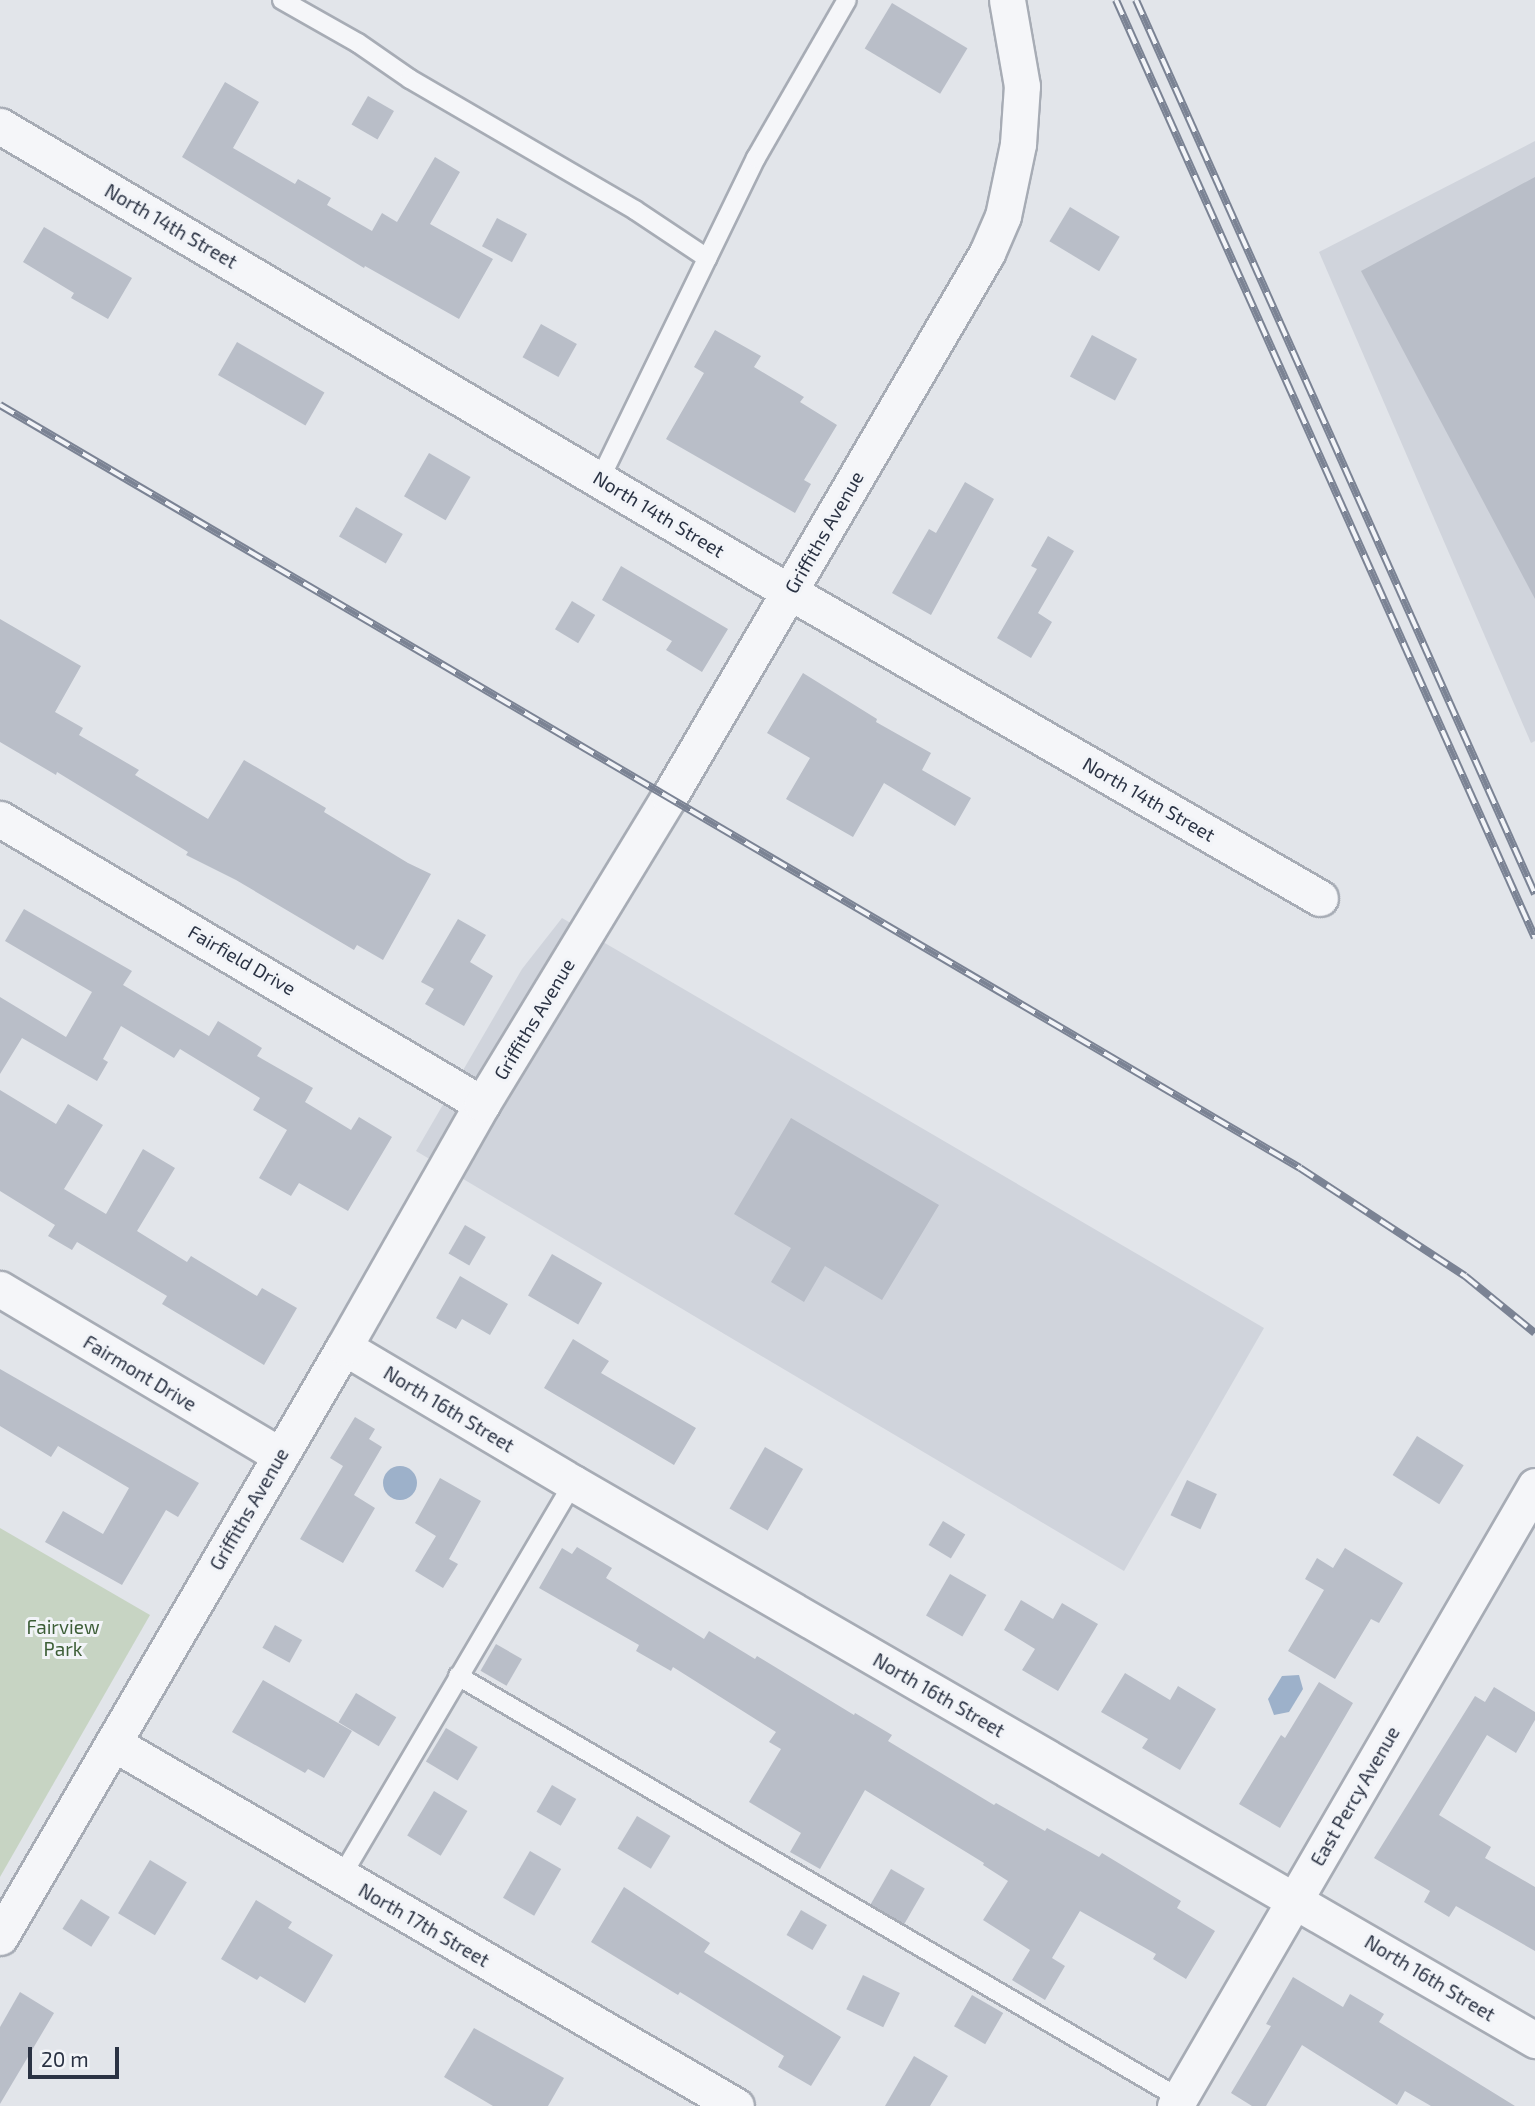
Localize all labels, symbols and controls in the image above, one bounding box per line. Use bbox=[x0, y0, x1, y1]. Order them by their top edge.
street label: North 14th Street bbox=[101, 179, 241, 273]
street label: North 14th Street bbox=[589, 466, 729, 562]
street label: Griffiths Avenue bbox=[780, 467, 868, 597]
street label: North 14th Street bbox=[1079, 752, 1219, 846]
street label: Fairfield Drive bbox=[184, 920, 300, 1000]
street label: Griffiths Avenue bbox=[489, 954, 579, 1084]
street label: Fairmont Drive bbox=[79, 1330, 201, 1416]
street label: North 16th Street bbox=[380, 1361, 518, 1457]
street label: Griffiths Avenue bbox=[205, 1444, 293, 1574]
park label: Fairview Park bbox=[26, 1616, 100, 1660]
street label: North 16th Street bbox=[869, 1648, 1009, 1742]
street label: East Percy Avenue bbox=[1306, 1722, 1404, 1870]
street label: North 17th Street bbox=[355, 1878, 493, 1972]
street label: North 16th Street bbox=[1361, 1930, 1499, 2026]
scale bar bbox=[32, 2032, 122, 2076]
text: 20 m bbox=[41, 2046, 89, 2071]

